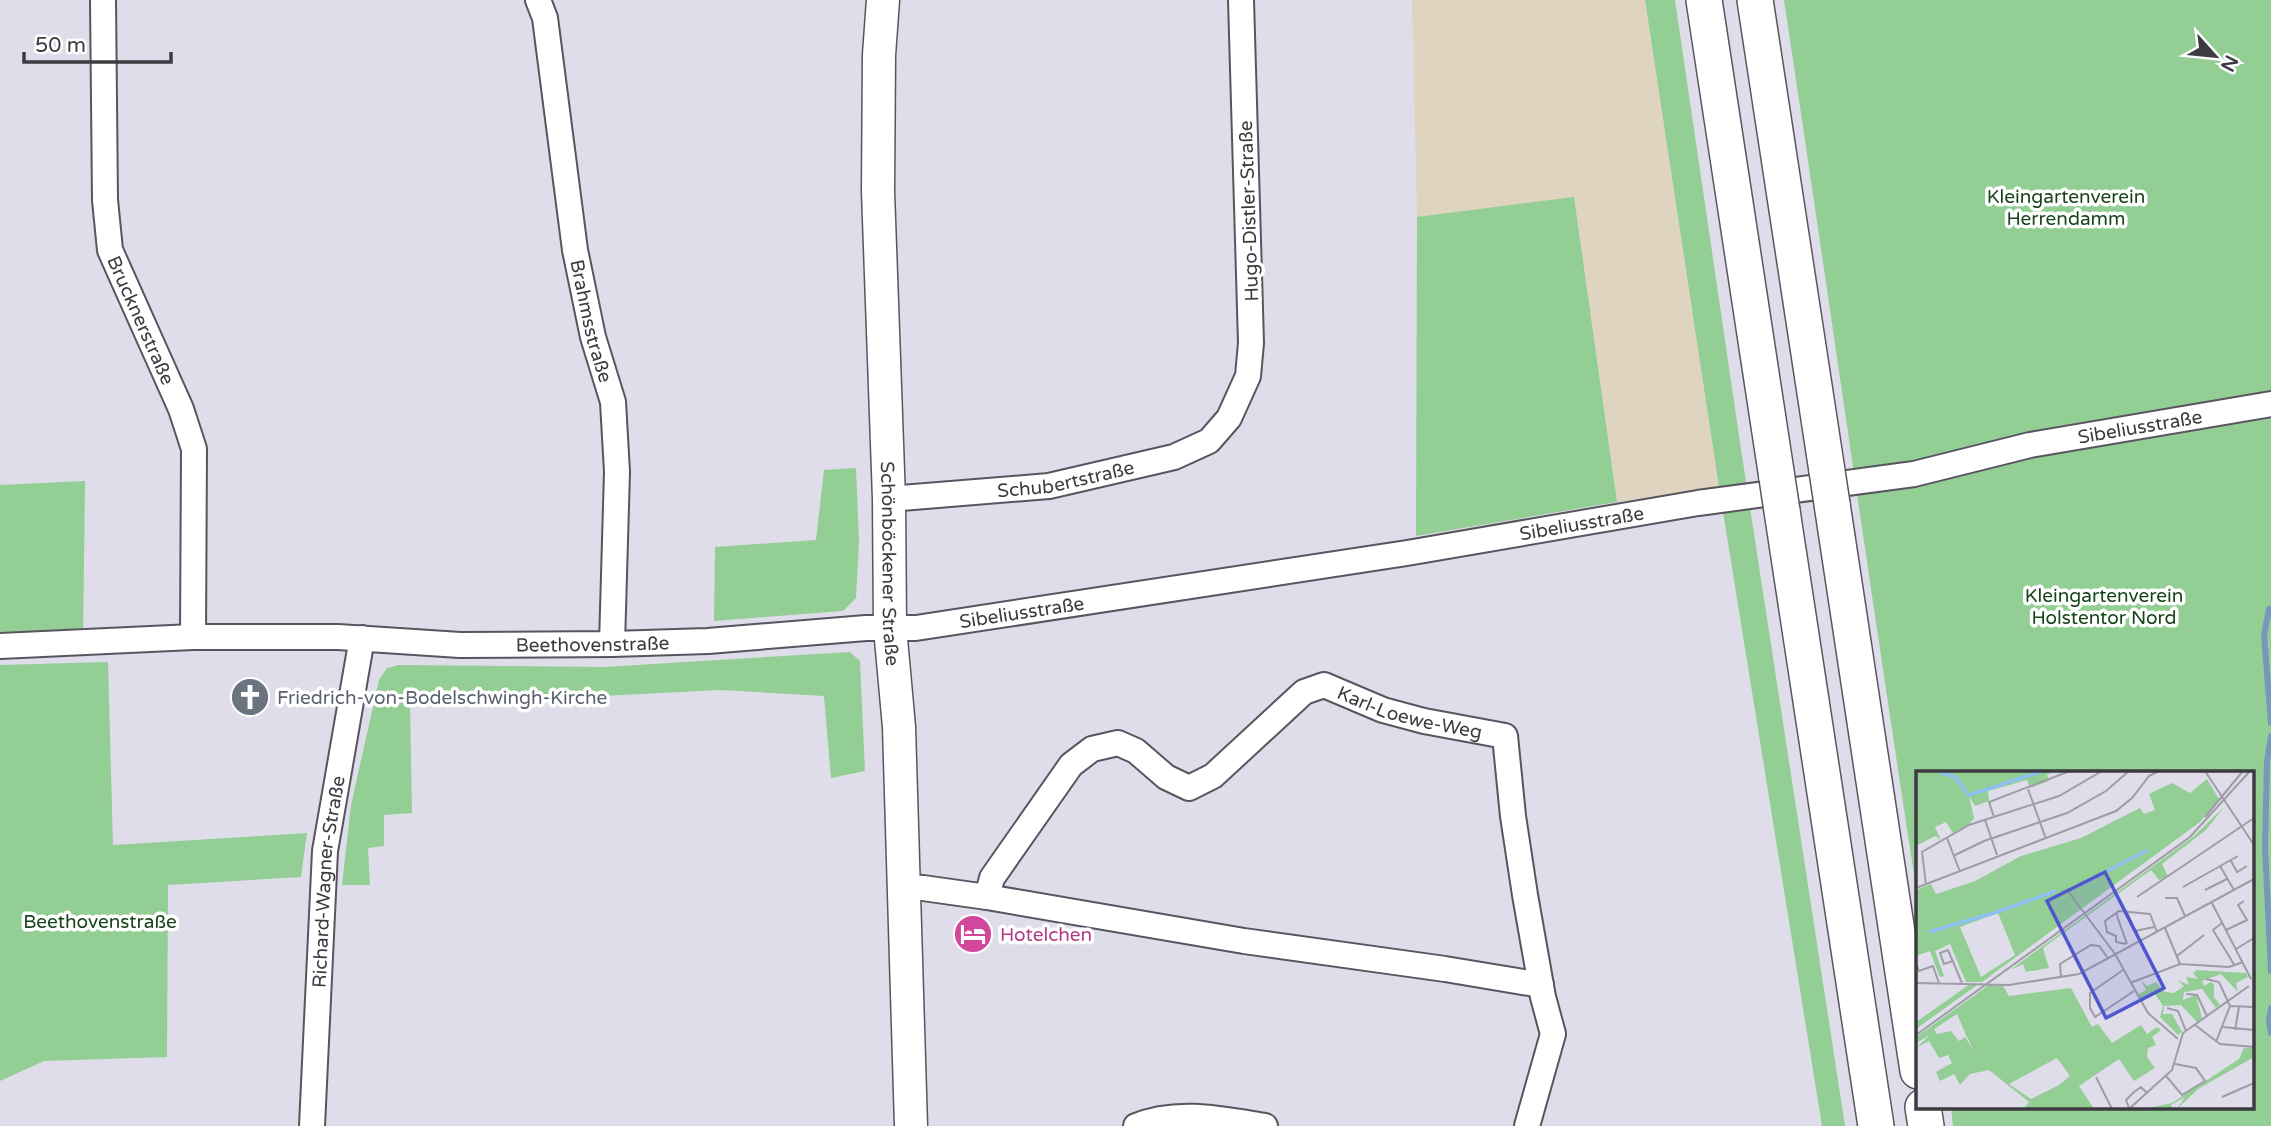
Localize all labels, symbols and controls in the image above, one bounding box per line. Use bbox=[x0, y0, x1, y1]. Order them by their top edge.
scale bar bbox=[24, 21, 172, 65]
north arrow bbox=[2180, 21, 2250, 91]
text: 50 m bbox=[35, 33, 86, 58]
text: N bbox=[2216, 51, 2243, 75]
street label: Hugo-Distler-Straße bbox=[1235, 120, 1263, 302]
park label: Kleingartenverein Herrendamm bbox=[1987, 186, 2145, 230]
street label: Brucknerstraße bbox=[102, 253, 179, 388]
street label: Brahmsstraße bbox=[565, 258, 616, 385]
street label: Sibeliusstraße bbox=[2076, 406, 2204, 449]
street label: Schubertstraße bbox=[996, 457, 1136, 502]
street label: Schönböckener Straße bbox=[876, 461, 903, 667]
street label: Sibeliusstraße bbox=[1518, 502, 1646, 545]
park label: Kleingartenverein Holstentor Nord bbox=[2025, 585, 2183, 629]
street label: Sibeliusstraße bbox=[958, 592, 1086, 633]
street label: Beethovenstraße bbox=[516, 632, 670, 657]
church icon: Friedrich-von-Bodelschwingh-Kirche bbox=[229, 676, 271, 718]
street label: Karl-Loewe-Weg bbox=[1334, 682, 1484, 744]
place label: Friedrich-von-Bodelschwingh-Kirche bbox=[277, 687, 607, 709]
inset map bbox=[1916, 771, 2254, 1108]
street label: Richard-Wagner-Straße bbox=[309, 774, 350, 988]
park label: Beethovenstraße bbox=[23, 911, 177, 933]
hotel icon: Hotelchen bbox=[952, 913, 994, 955]
place label: Hotelchen bbox=[1000, 924, 1092, 946]

